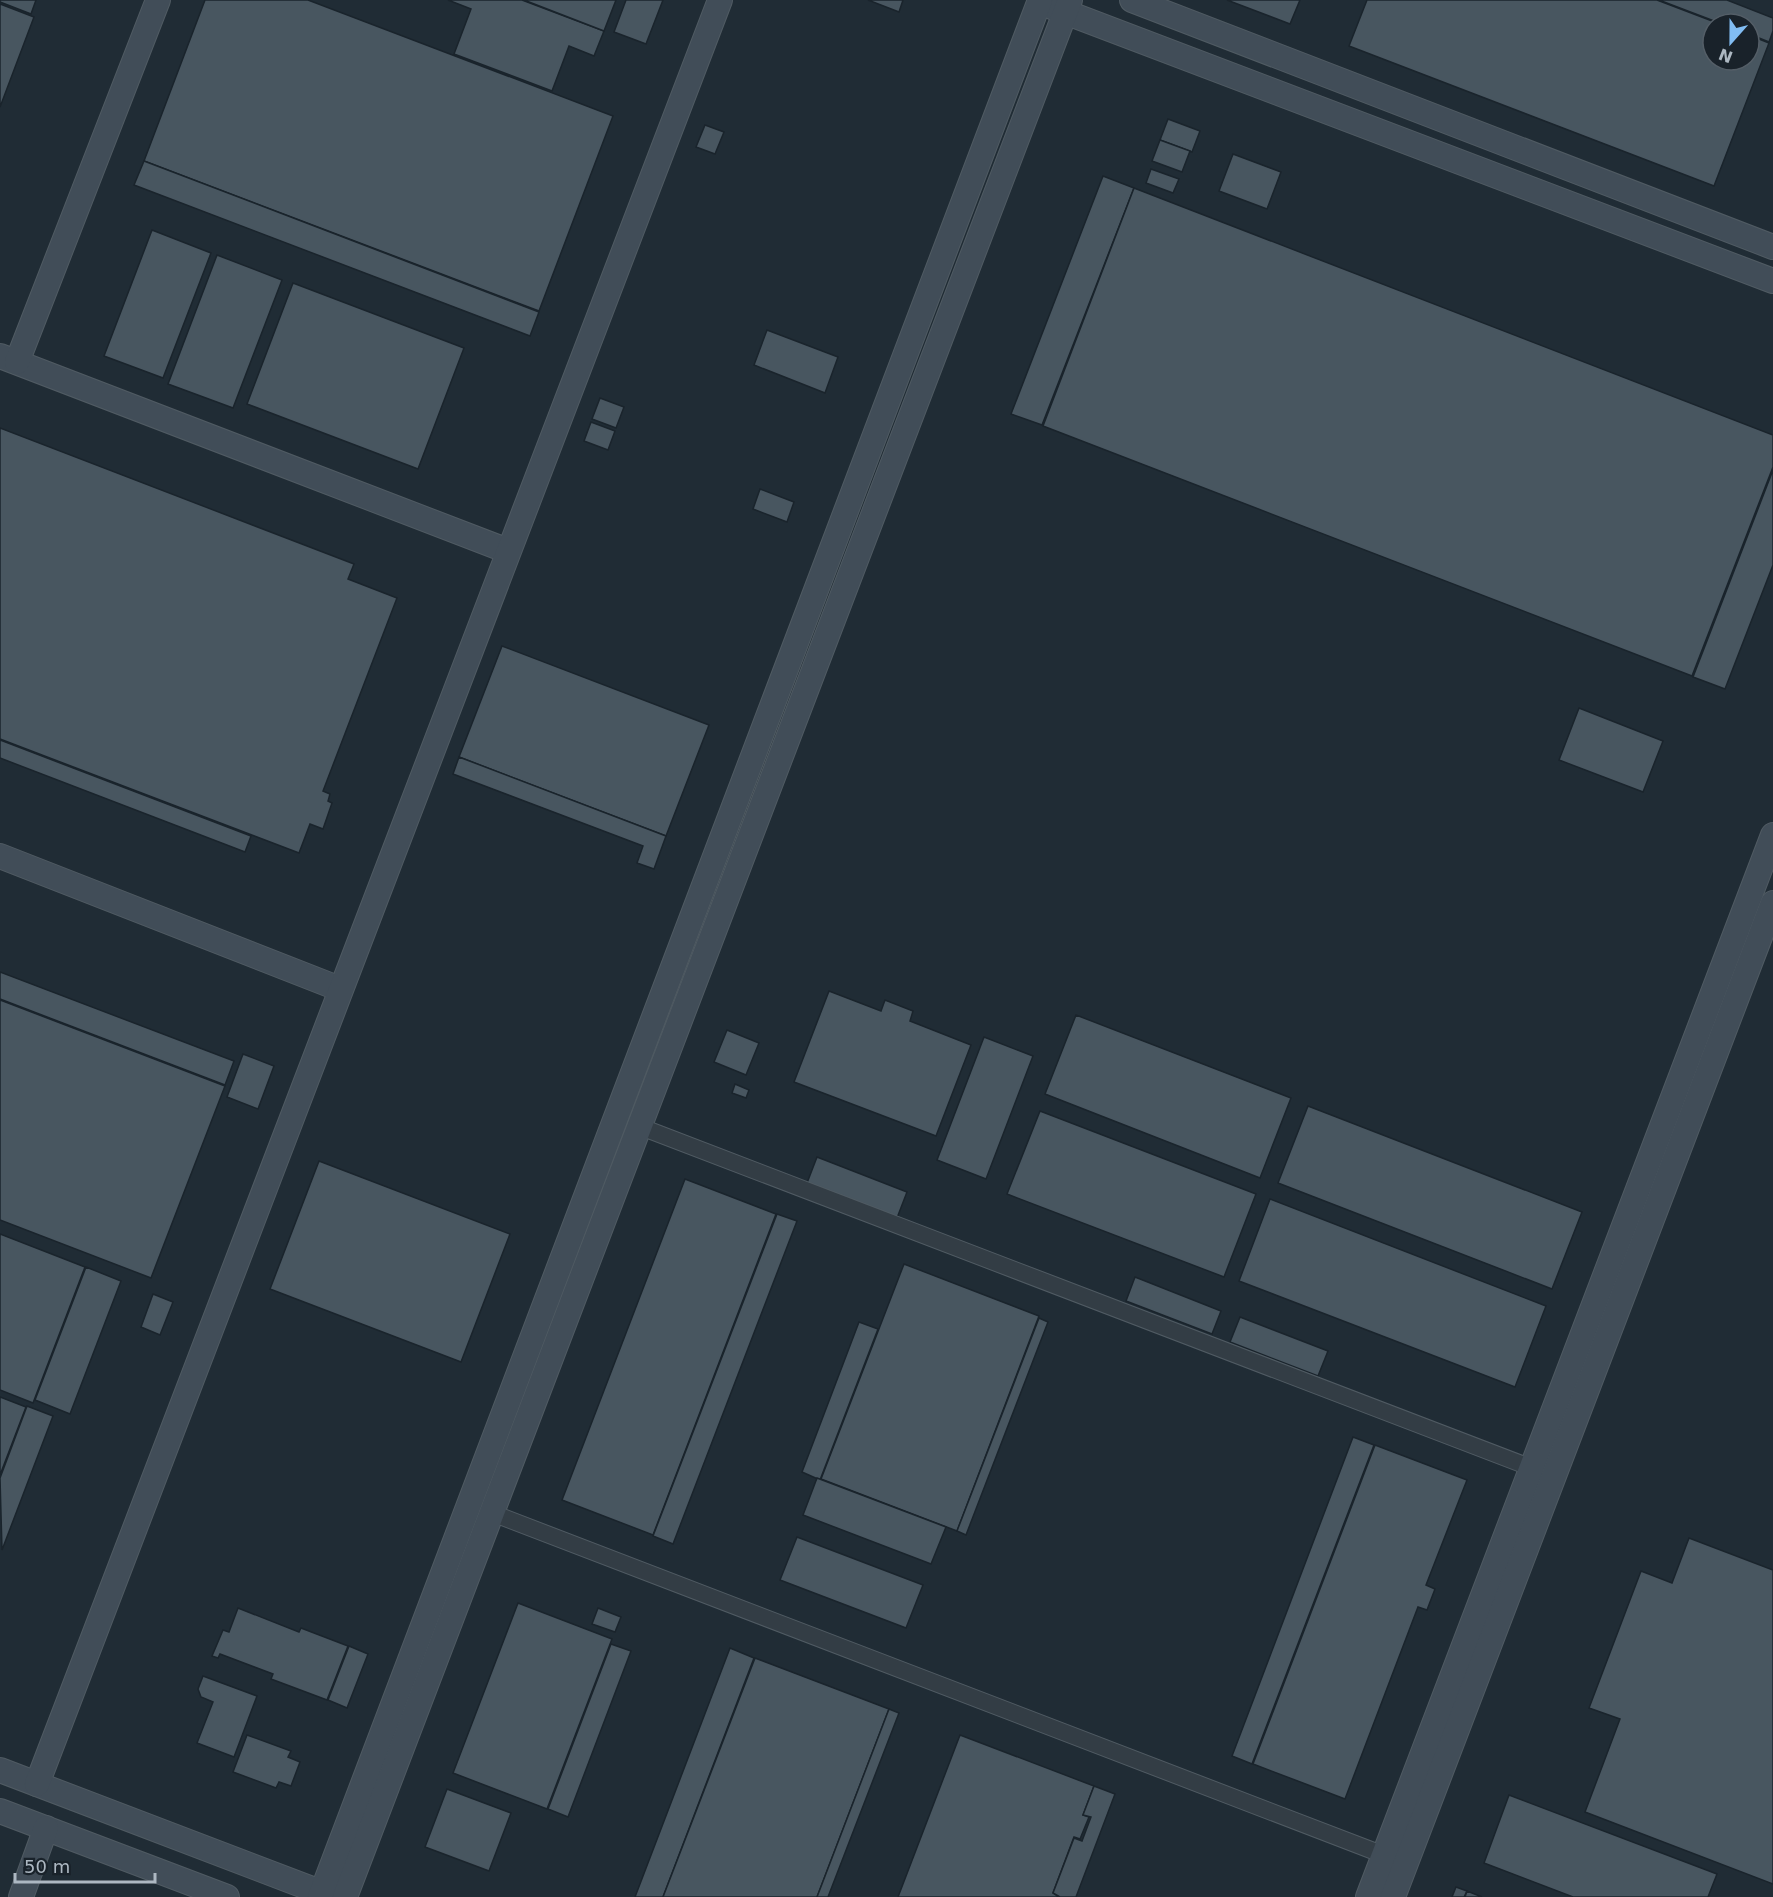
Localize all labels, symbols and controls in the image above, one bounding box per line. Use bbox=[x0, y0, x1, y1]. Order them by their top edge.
north arrow bbox=[1701, 12, 1761, 72]
text: N bbox=[1716, 44, 1735, 67]
scale bar bbox=[15, 1846, 154, 1884]
text: 50 m bbox=[24, 1856, 70, 1877]

